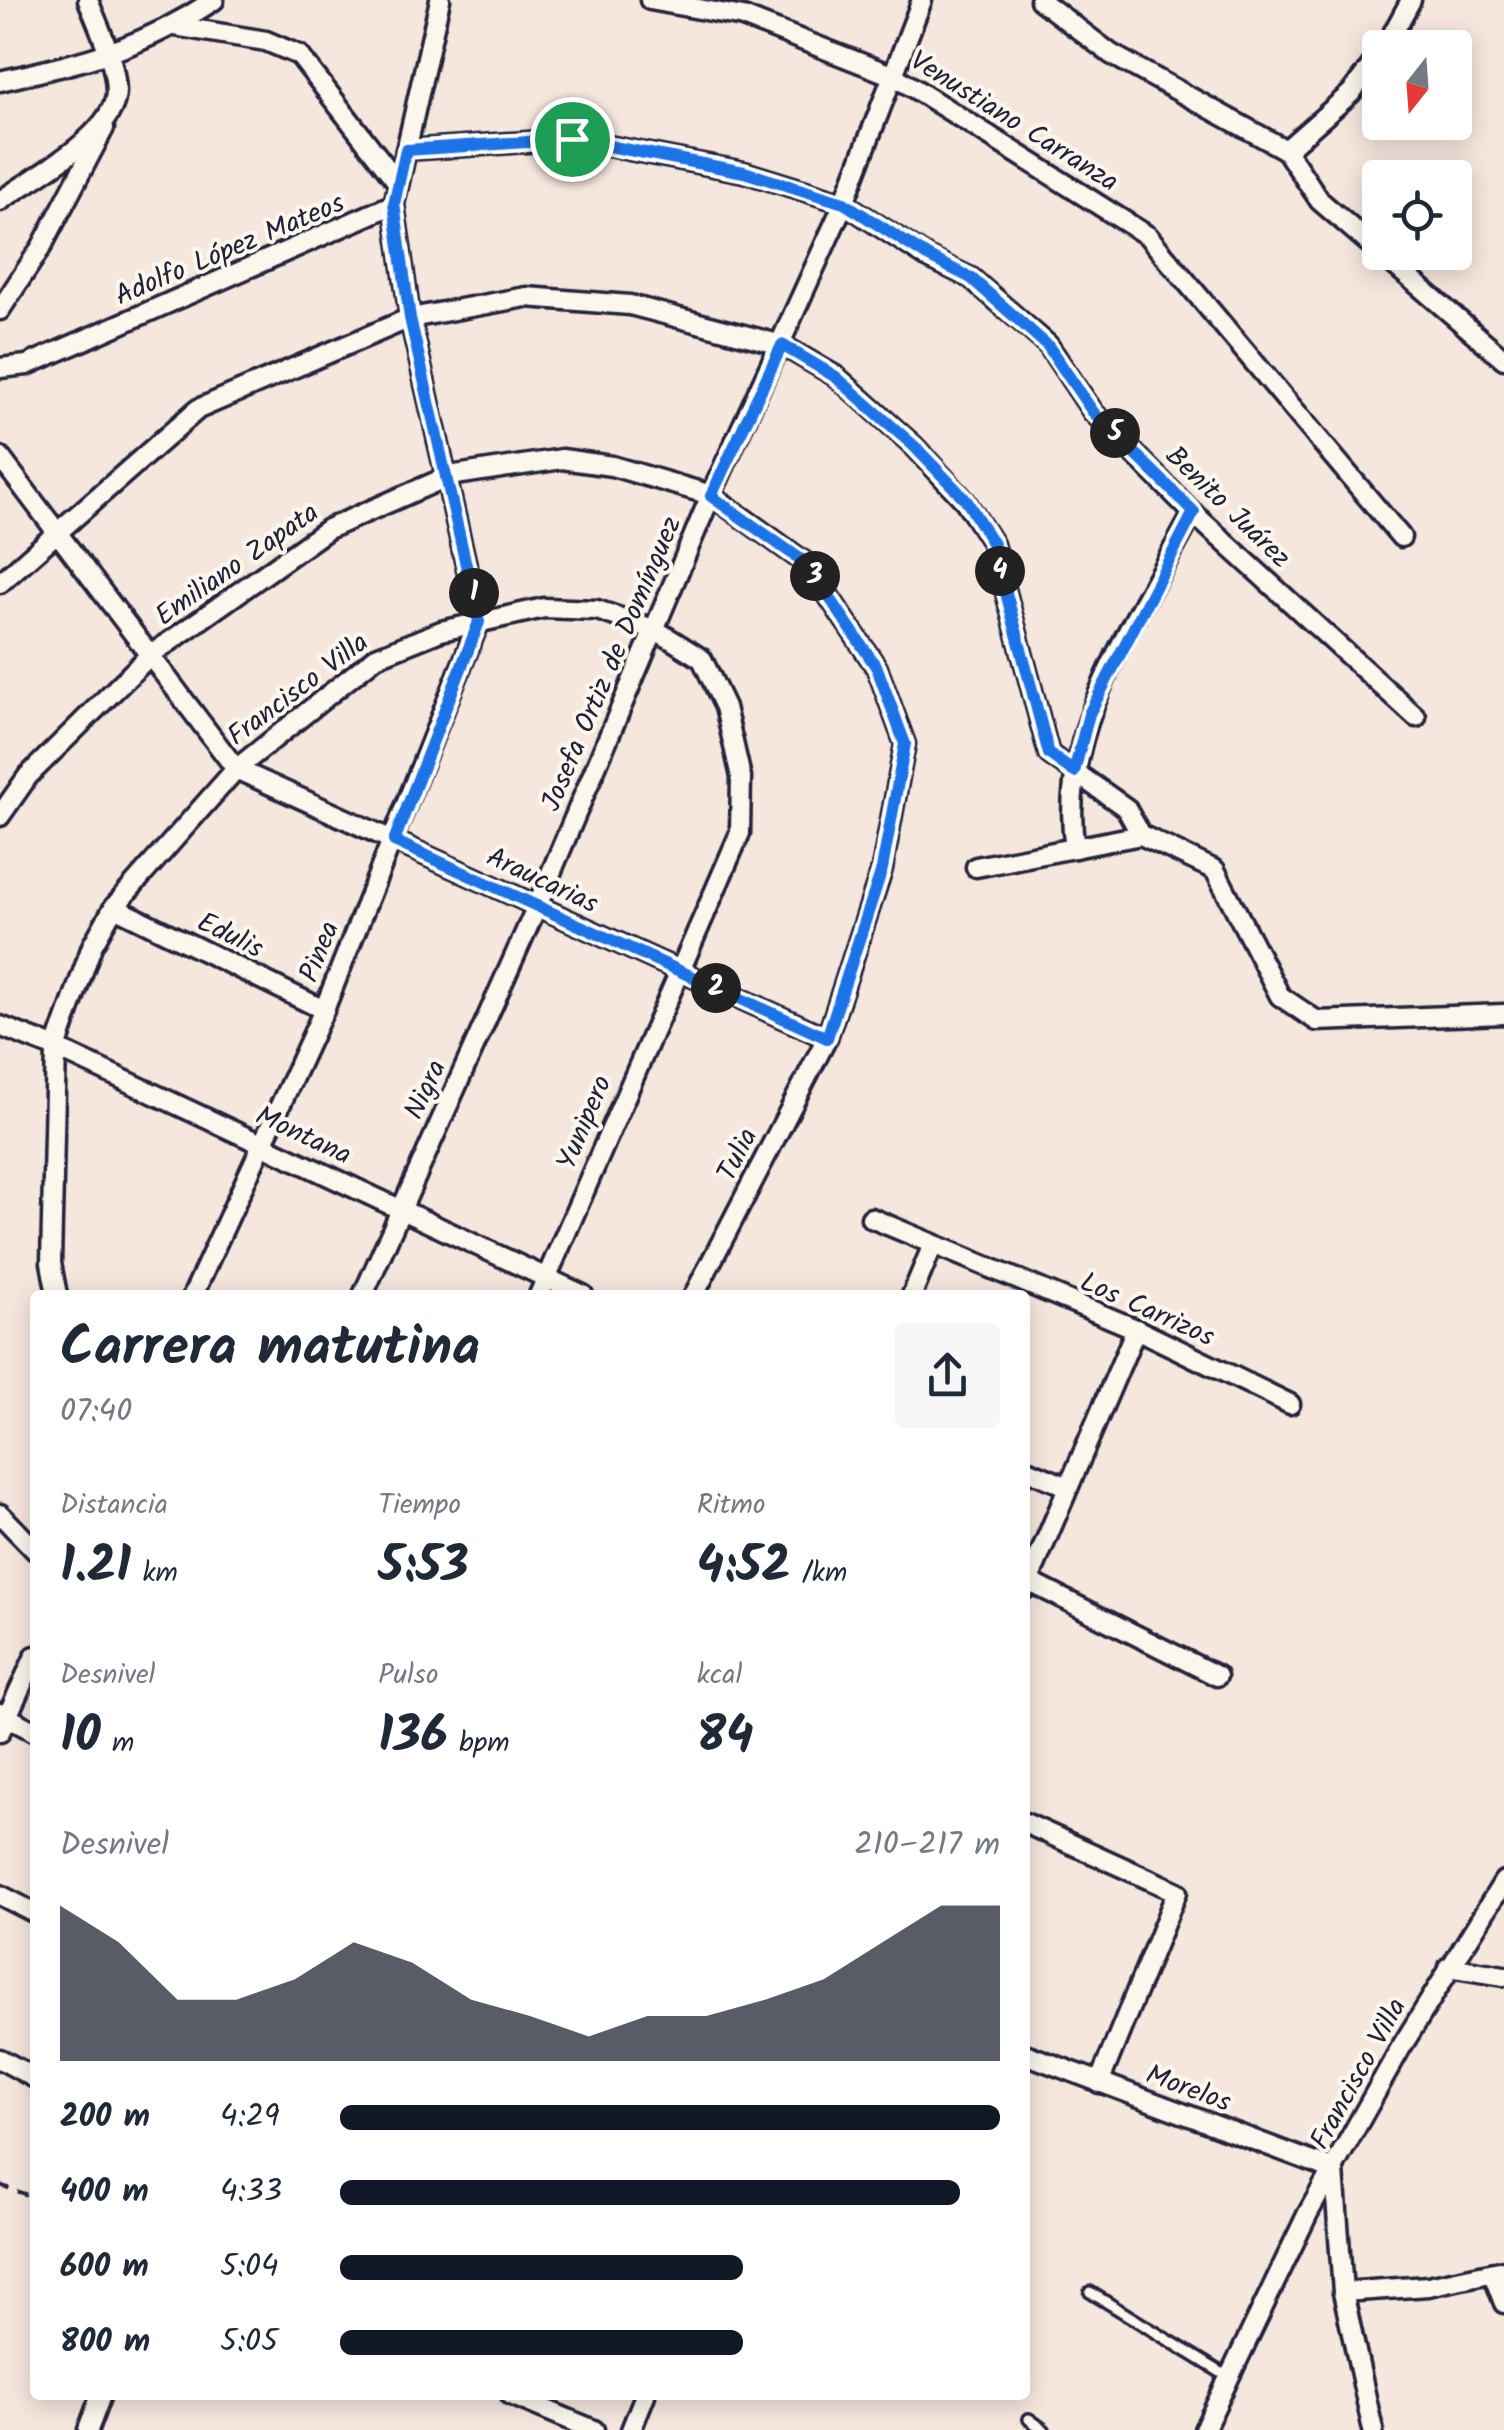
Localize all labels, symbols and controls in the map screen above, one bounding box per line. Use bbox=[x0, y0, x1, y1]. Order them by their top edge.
north arrow bbox=[1362, 30, 1472, 140]
map controls bbox=[1362, 30, 1472, 270]
street label: Venustiano Carranza bbox=[900, 40, 1127, 205]
pin bbox=[530, 97, 615, 182]
icon: arrive bbox=[545, 112, 600, 167]
button: locate bbox=[1362, 160, 1472, 270]
street label: Adolfo López Mateos bbox=[108, 182, 352, 319]
pin: 5 bbox=[1090, 408, 1140, 458]
text: 5 bbox=[1108, 410, 1122, 455]
street label: Benito Juárez bbox=[1154, 436, 1301, 580]
street label: Emiliano Zapata bbox=[146, 492, 329, 638]
street label: Josefa Ortiz de Domínguez bbox=[530, 509, 695, 819]
pin: 4 bbox=[975, 546, 1025, 596]
text: 4 bbox=[992, 548, 1008, 593]
pin: 3 bbox=[790, 551, 840, 601]
text: 3 bbox=[807, 553, 823, 598]
pin: 1 bbox=[449, 568, 499, 618]
text: 1 bbox=[470, 570, 478, 615]
street label: Francisco Villa bbox=[218, 622, 379, 758]
street label: Araucarias bbox=[478, 836, 606, 927]
street label: Edulis bbox=[189, 901, 271, 972]
street label: Pinea bbox=[288, 915, 353, 989]
pin: 2 bbox=[691, 963, 741, 1013]
text: 2 bbox=[708, 965, 724, 1010]
street label: Nigra bbox=[393, 1053, 460, 1127]
street label: Yunipero bbox=[545, 1069, 625, 1177]
street label: Montana bbox=[247, 1094, 359, 1178]
street label: Tulia bbox=[706, 1120, 771, 1190]
street label: Los Carrizos bbox=[1072, 1261, 1222, 1360]
text: Carrera matutina bbox=[60, 1306, 480, 1393]
button: share bbox=[895, 1323, 1000, 1428]
text: 07:40 bbox=[60, 1387, 132, 1438]
text: Distancia bbox=[60, 1483, 168, 1528]
text: Tiempo bbox=[378, 1483, 461, 1528]
text: Ritmo bbox=[697, 1483, 765, 1528]
text: 1.21 bbox=[60, 1528, 131, 1608]
text: 5:53 bbox=[378, 1528, 469, 1608]
text: 4:52 bbox=[697, 1528, 791, 1608]
text: km bbox=[131, 1551, 178, 1596]
text: /km bbox=[791, 1551, 847, 1596]
text: Desnivel bbox=[60, 1653, 155, 1698]
text: Pulso bbox=[378, 1653, 438, 1698]
text: kcal bbox=[697, 1653, 742, 1698]
text: 10 bbox=[60, 1698, 101, 1778]
text: 136 bbox=[378, 1698, 448, 1778]
text: 84 bbox=[697, 1698, 753, 1778]
text: m bbox=[101, 1721, 134, 1766]
text: bpm bbox=[448, 1721, 510, 1766]
text: Desnivel bbox=[60, 1820, 169, 1871]
text: 210–217 m bbox=[854, 1820, 1000, 1871]
street label: Francisco Villa bbox=[1299, 1990, 1420, 2159]
street label: Morelos bbox=[1139, 2053, 1237, 2126]
text: 200 m bbox=[60, 2092, 150, 2143]
text: 4:29 bbox=[220, 2092, 280, 2143]
text: 400 m bbox=[60, 2167, 149, 2218]
text: 4:33 bbox=[220, 2167, 282, 2218]
text: 600 m bbox=[60, 2242, 149, 2293]
text: 5:04 bbox=[220, 2242, 279, 2293]
text: 800 m bbox=[60, 2317, 150, 2368]
text: 5:05 bbox=[220, 2317, 278, 2368]

